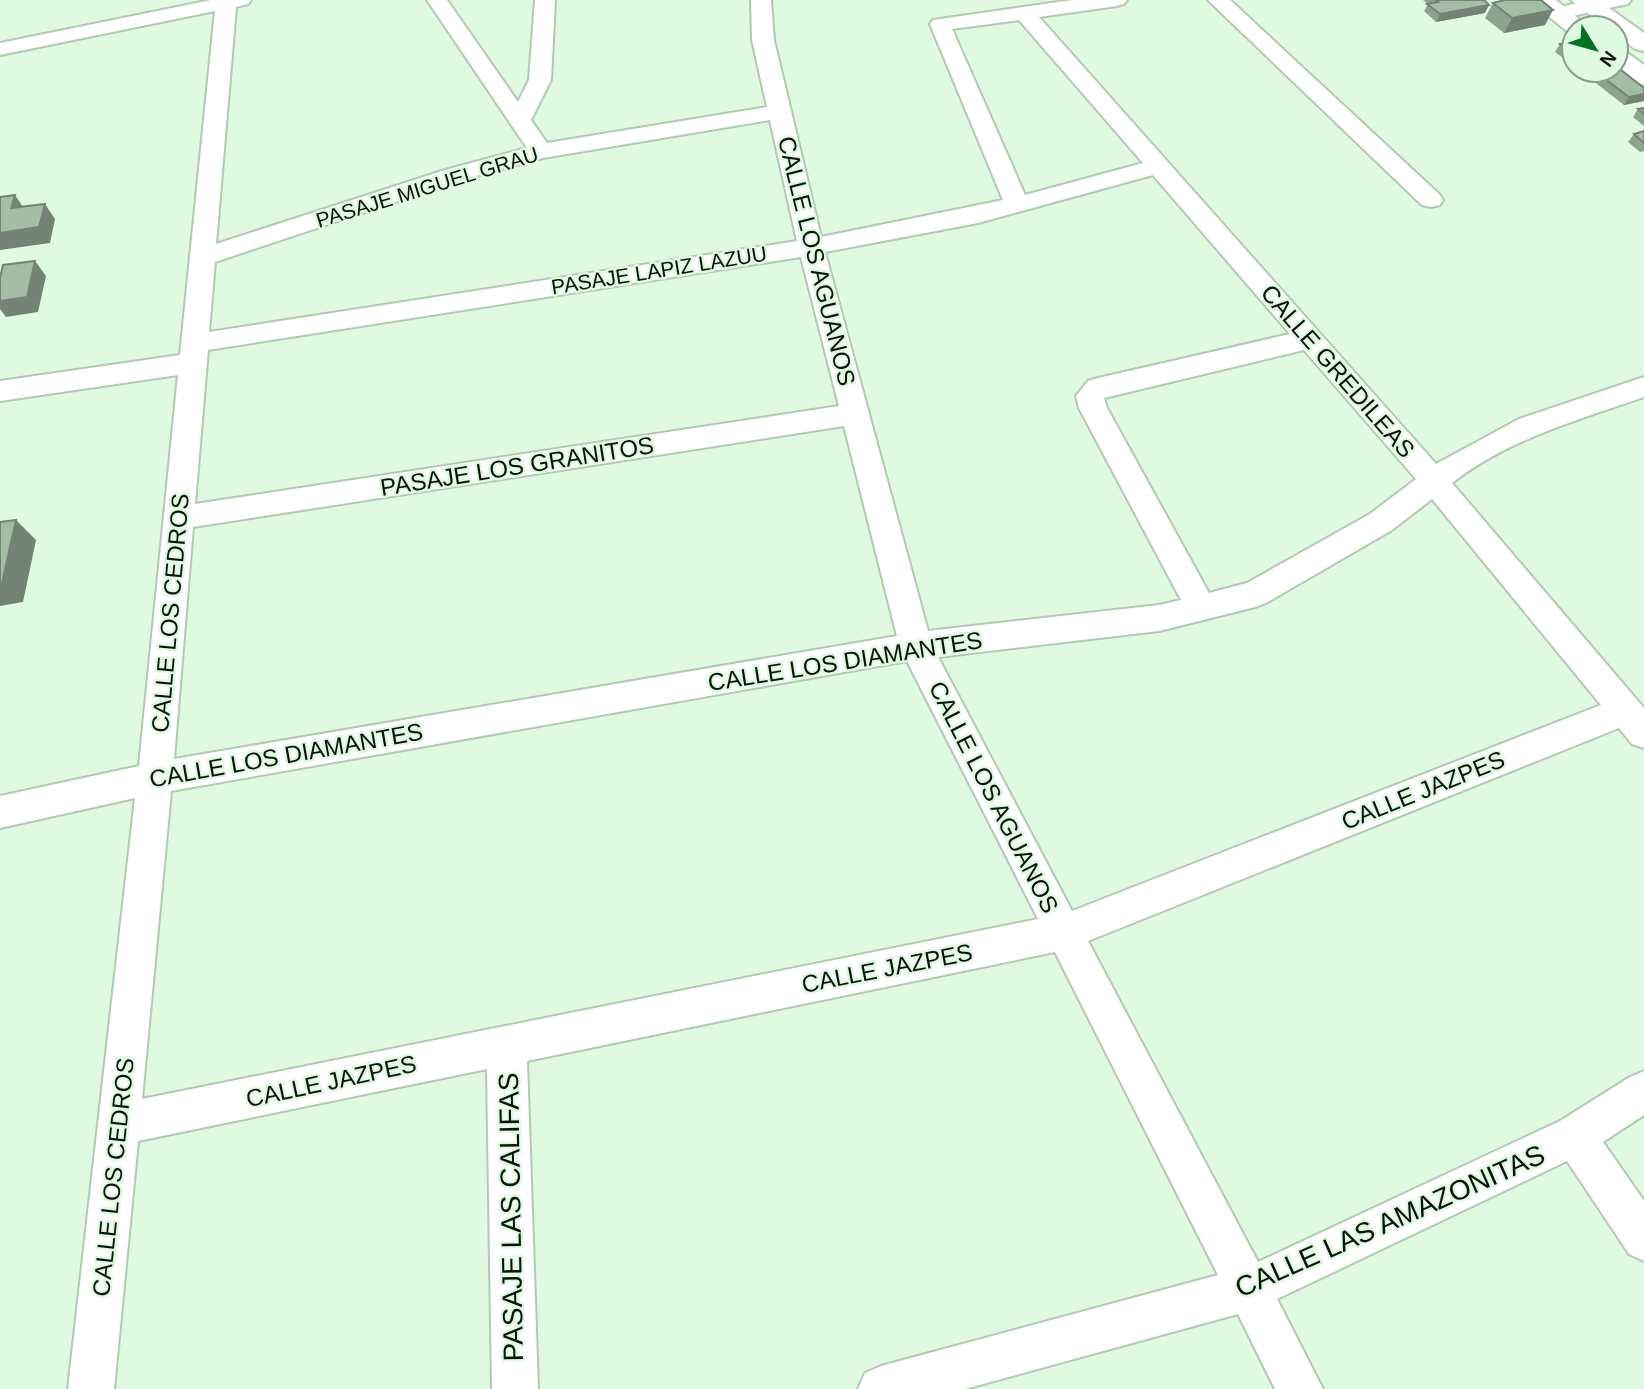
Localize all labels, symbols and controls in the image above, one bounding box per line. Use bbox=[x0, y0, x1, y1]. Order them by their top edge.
north arrow bbox=[1560, 14, 1630, 84]
text: N bbox=[1596, 47, 1621, 71]
street label: CALLE LOS AGUANOS bbox=[773, 133, 861, 389]
street label: PASAJE MIGUEL GRAU bbox=[313, 142, 541, 232]
street label: PASAJE LAPIZ LAZUU bbox=[550, 242, 768, 298]
street label: CALLE GREDILEAS bbox=[1256, 279, 1420, 463]
street label: PASAJE LOS GRANITOS bbox=[378, 431, 656, 501]
street label: CALLE LOS CEDROS bbox=[146, 492, 194, 734]
street label: CALLE LOS DIAMANTES bbox=[706, 626, 984, 696]
street label: CALLE LOS AGUANOS bbox=[924, 677, 1064, 917]
street label: CALLE LOS DIAMANTES bbox=[147, 718, 425, 792]
street label: CALLE JAZPES bbox=[1338, 745, 1508, 835]
street label: CALLE JAZPES bbox=[799, 938, 975, 998]
street label: CALLE JAZPES bbox=[243, 1050, 419, 1112]
street label: CALLE LOS CEDROS bbox=[87, 1056, 139, 1298]
street label: PASAJE LAS CALIFAS bbox=[493, 1072, 529, 1362]
street label: CALLE LAS AMAZONITAS bbox=[1230, 1139, 1550, 1303]

